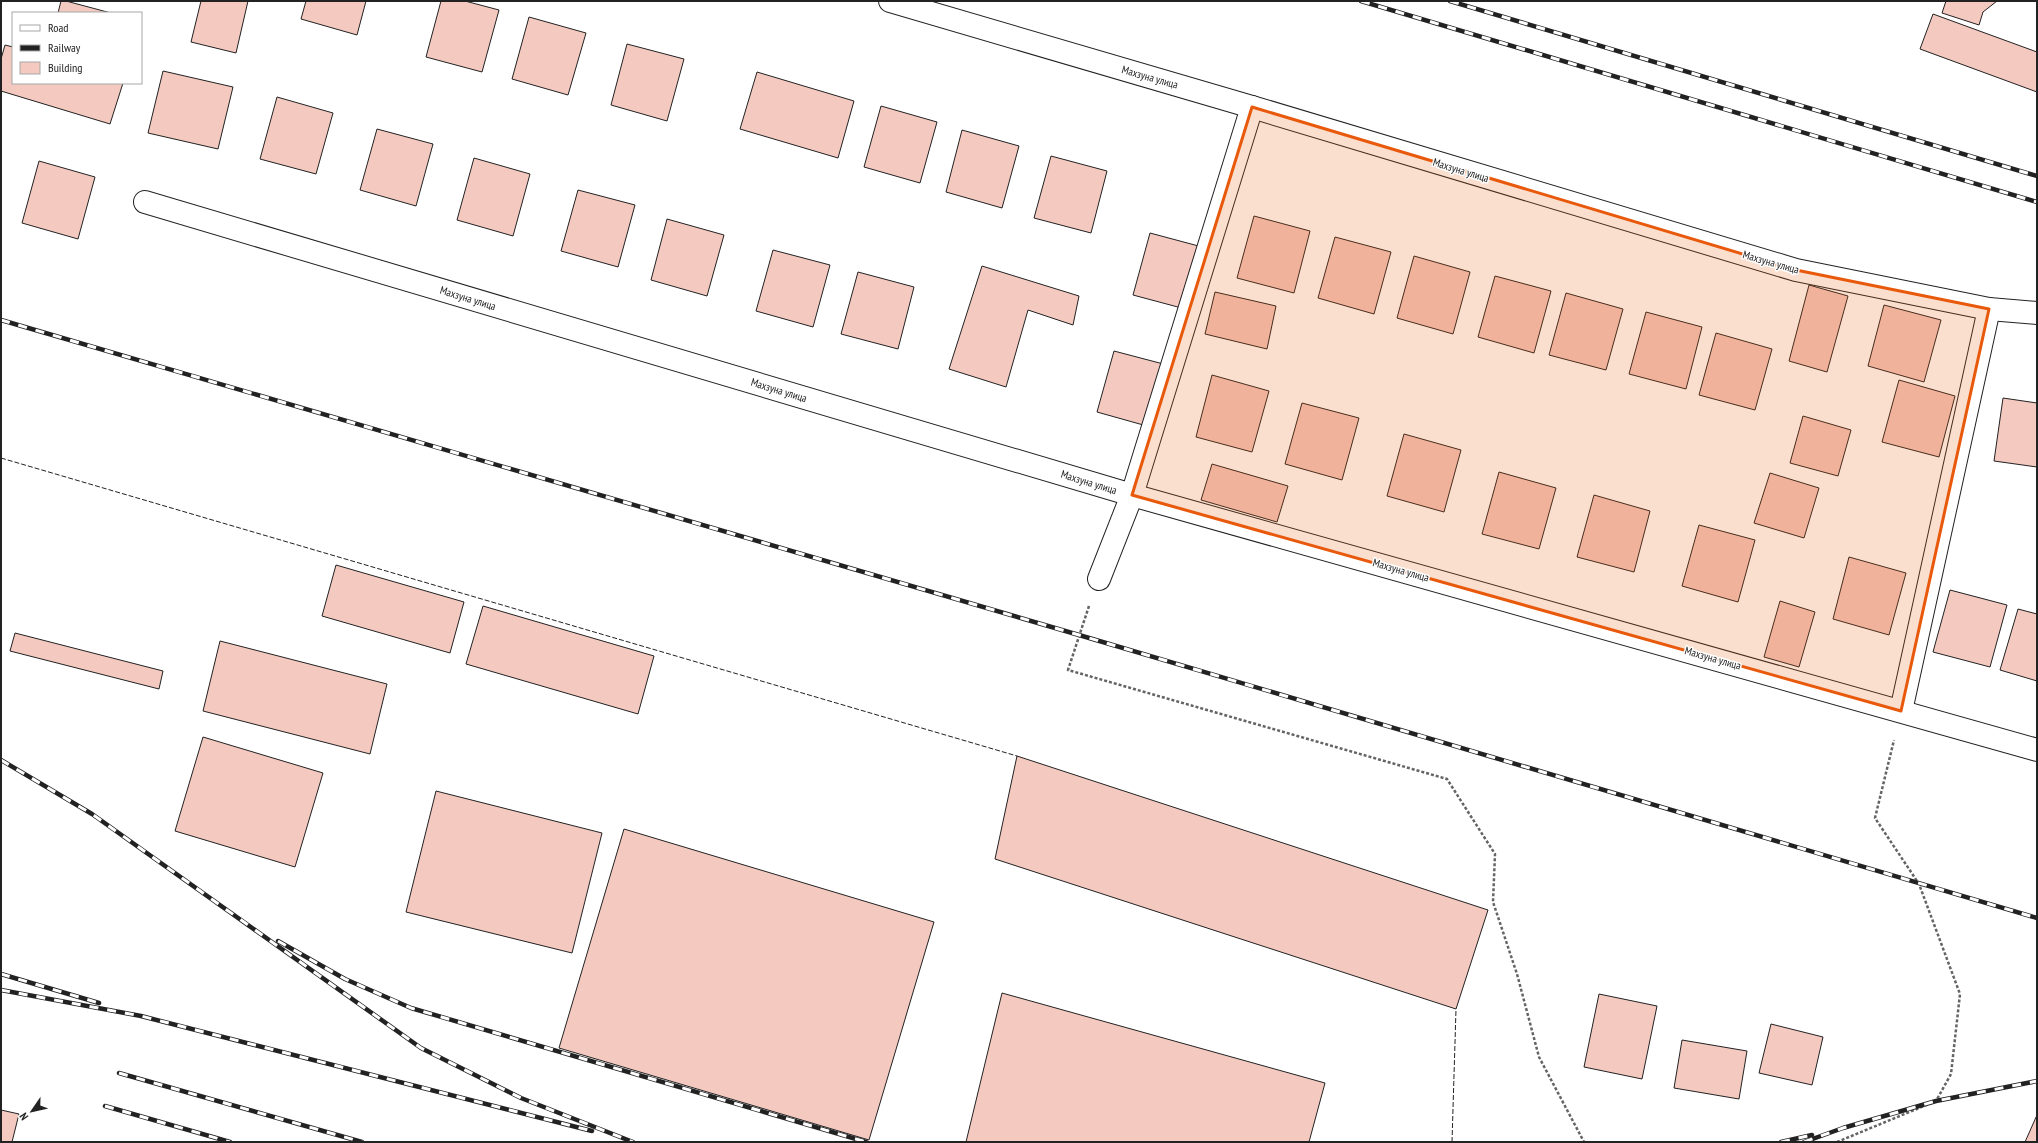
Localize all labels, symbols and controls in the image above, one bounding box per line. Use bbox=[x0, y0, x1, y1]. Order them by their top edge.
legend bbox=[12, 12, 142, 84]
text: Road bbox=[48, 20, 68, 35]
text: Railway bbox=[48, 40, 81, 55]
text: Building bbox=[48, 60, 83, 75]
street label: Махзуна улица bbox=[1120, 62, 1180, 92]
street label: Махзуна улица bbox=[1431, 155, 1491, 185]
street label: Махзуна улица bbox=[1741, 247, 1801, 277]
street label: Махзуна улица bbox=[438, 283, 498, 313]
street label: Махзуна улица bbox=[749, 375, 809, 405]
street label: Махзуна улица bbox=[1059, 467, 1119, 497]
street label: Махзуна улица bbox=[1371, 555, 1431, 585]
street label: Махзуна улица bbox=[1683, 643, 1743, 673]
north arrow bbox=[12, 1091, 52, 1131]
text: N bbox=[16, 1110, 31, 1123]

